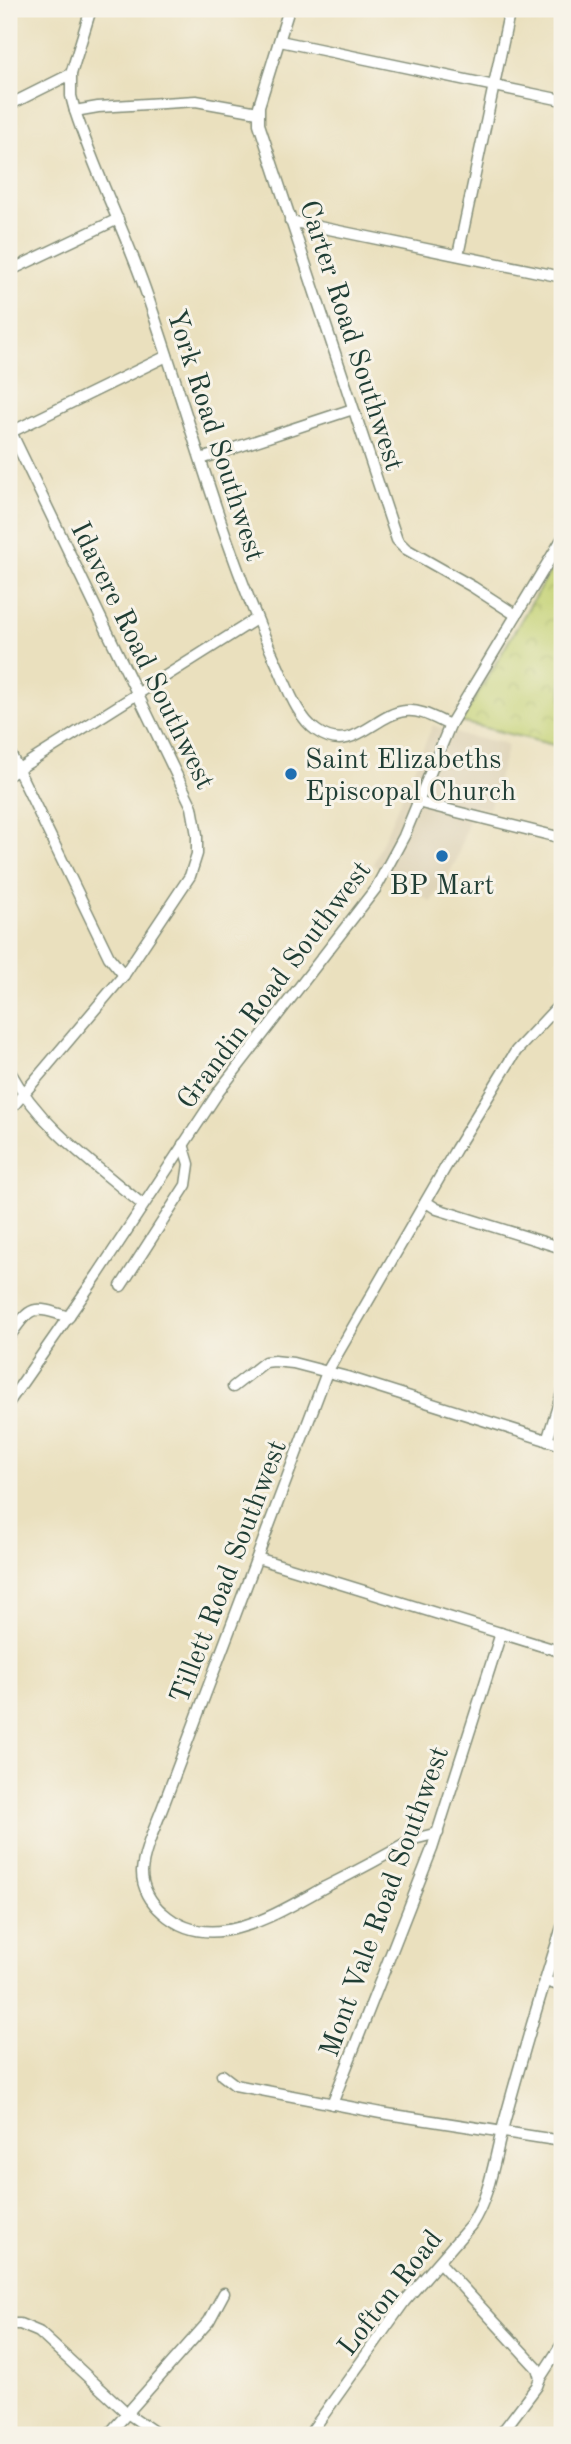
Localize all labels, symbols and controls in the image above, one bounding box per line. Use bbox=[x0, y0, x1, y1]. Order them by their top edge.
street label: Carter Road Southwest bbox=[293, 197, 407, 475]
street label: York Road Southwest bbox=[160, 307, 268, 565]
street label: Idavere Road Southwest bbox=[64, 518, 218, 795]
place label: Saint Elizabeths Episcopal Church bbox=[305, 747, 516, 807]
marker: Saint Elizabeths Episcopal Church bbox=[283, 766, 299, 782]
marker: BP Mart bbox=[434, 848, 450, 864]
street label: Grandin Road Southwest bbox=[173, 857, 378, 1115]
place label: BP Mart bbox=[390, 873, 494, 901]
street label: Tillett Road Southwest bbox=[167, 1437, 293, 1708]
street label: Mont Vale Road Southwest bbox=[317, 1743, 455, 2061]
street label: Lofton Road bbox=[334, 2226, 449, 2362]

